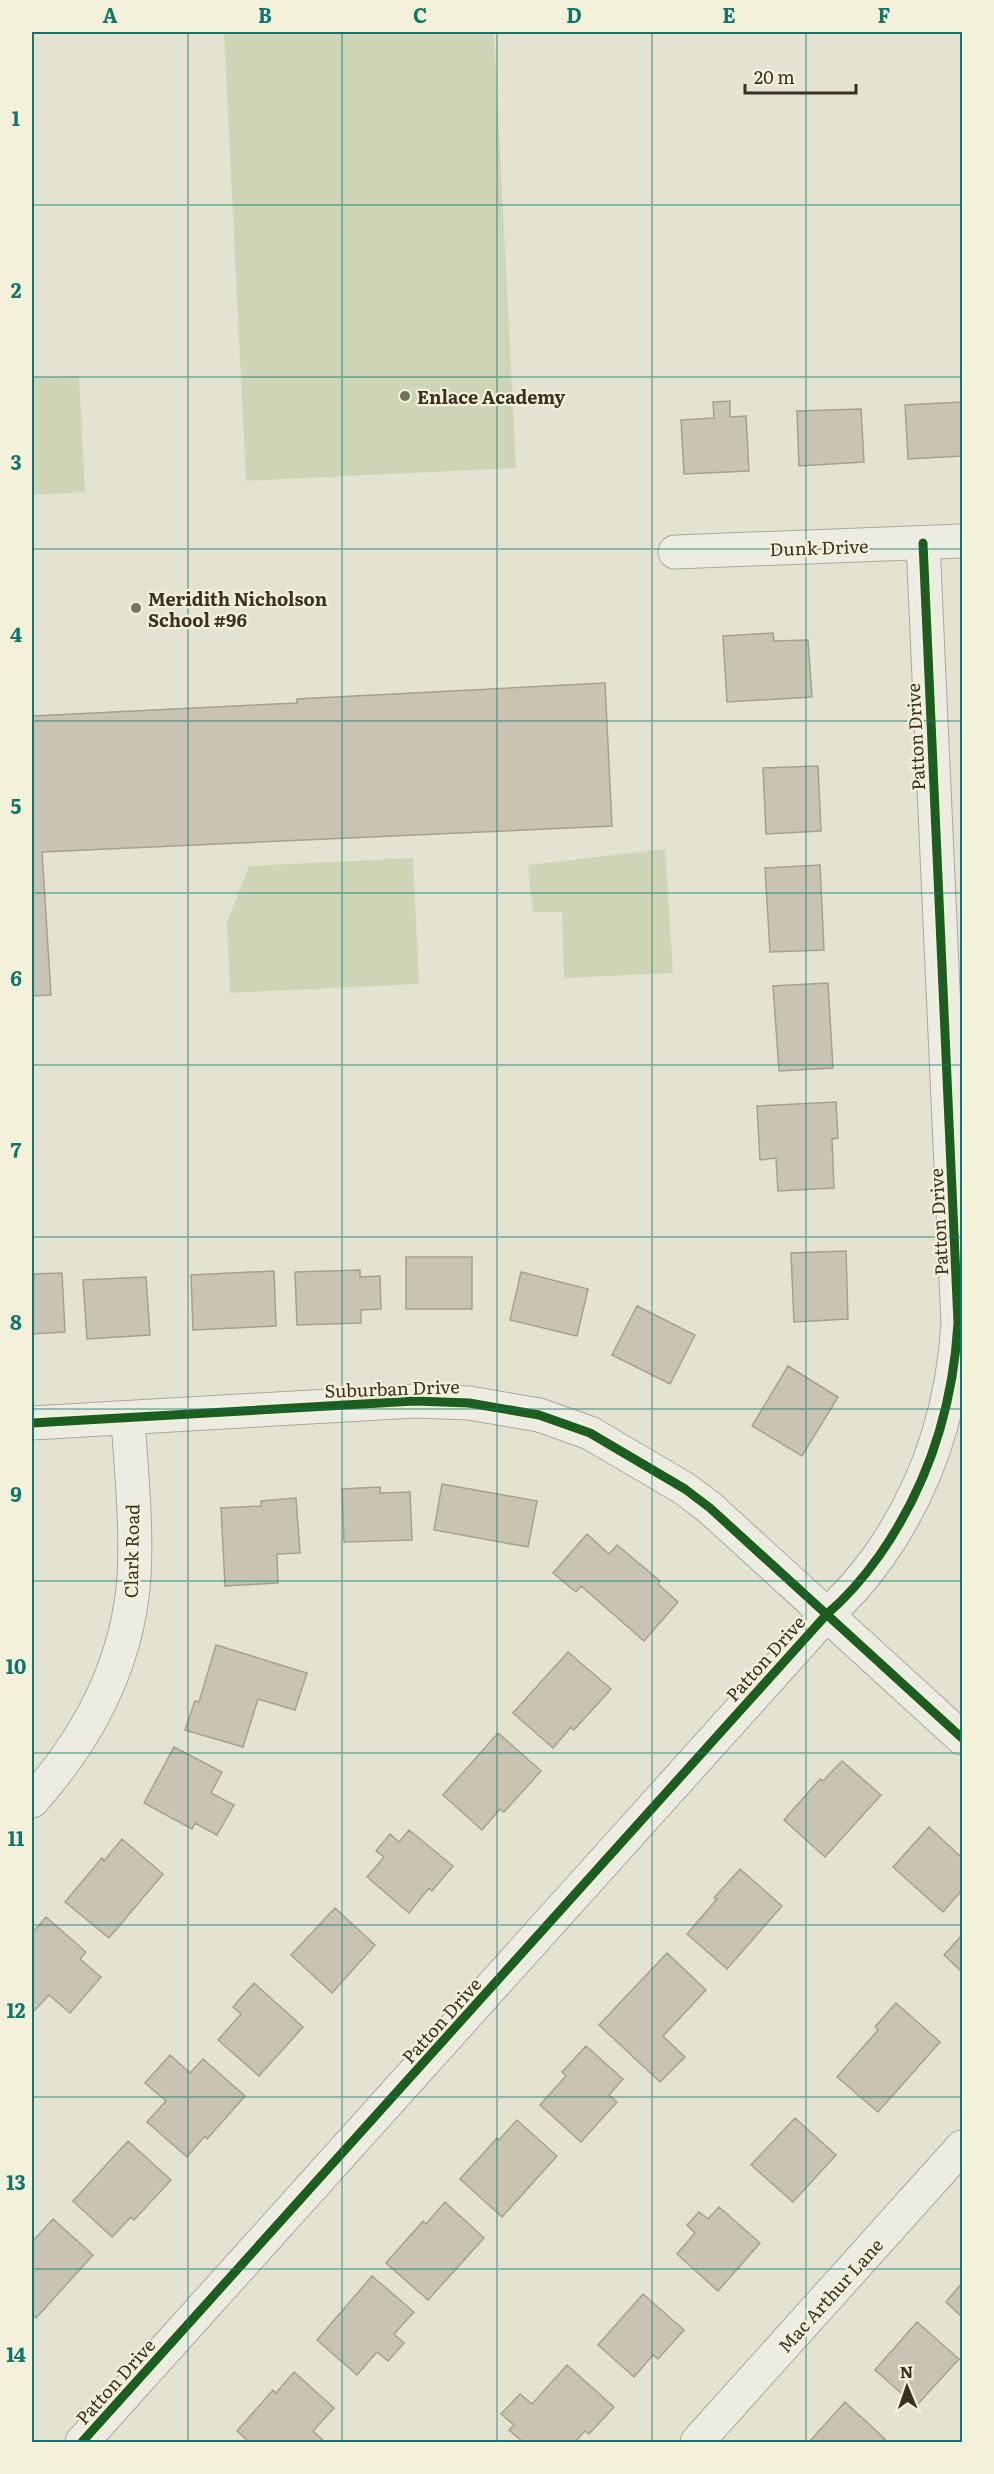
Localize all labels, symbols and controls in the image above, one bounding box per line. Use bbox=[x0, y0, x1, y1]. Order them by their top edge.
text: A bbox=[102, 0, 118, 29]
text: B bbox=[258, 0, 272, 29]
text: C bbox=[413, 0, 427, 29]
text: D bbox=[566, 0, 582, 29]
text: E bbox=[722, 0, 736, 29]
text: F bbox=[878, 0, 891, 29]
scale bar bbox=[745, 57, 856, 95]
text: 20 m bbox=[754, 63, 795, 90]
text: 1 bbox=[12, 102, 20, 132]
text: 2 bbox=[11, 274, 22, 304]
place label: Enlace Academy bbox=[417, 383, 565, 410]
marker: Enlace Academy bbox=[398, 389, 412, 403]
text: 3 bbox=[10, 446, 22, 476]
street label: Dunk Drive bbox=[769, 532, 869, 562]
place label: Meridith Nicholson School #96 bbox=[148, 585, 328, 633]
marker: Meridith Nicholson School #96 bbox=[129, 601, 143, 615]
text: 4 bbox=[10, 618, 22, 648]
street label: Patton Drive bbox=[899, 683, 931, 791]
text: 5 bbox=[11, 790, 22, 820]
text: 6 bbox=[10, 962, 22, 992]
text: 7 bbox=[11, 1134, 22, 1164]
street label: Patton Drive bbox=[922, 1168, 954, 1276]
text: 8 bbox=[10, 1306, 22, 1336]
street label: Suburban Drive bbox=[324, 1372, 460, 1404]
text: 9 bbox=[10, 1478, 22, 1508]
street label: Clark Road bbox=[117, 1504, 145, 1598]
street label: Patton Drive bbox=[719, 1609, 811, 1707]
text: 10 bbox=[6, 1650, 26, 1680]
text: 11 bbox=[8, 1822, 24, 1852]
street label: Patton Drive bbox=[395, 1971, 487, 2069]
text: 12 bbox=[6, 1994, 26, 2024]
text: 13 bbox=[6, 2166, 26, 2196]
street label: Mac Arthur Lane bbox=[771, 2232, 889, 2358]
street label: Patton Drive bbox=[69, 2332, 161, 2430]
text: 14 bbox=[6, 2338, 26, 2368]
north arrow bbox=[877, 2357, 937, 2417]
text: N bbox=[899, 2359, 914, 2383]

